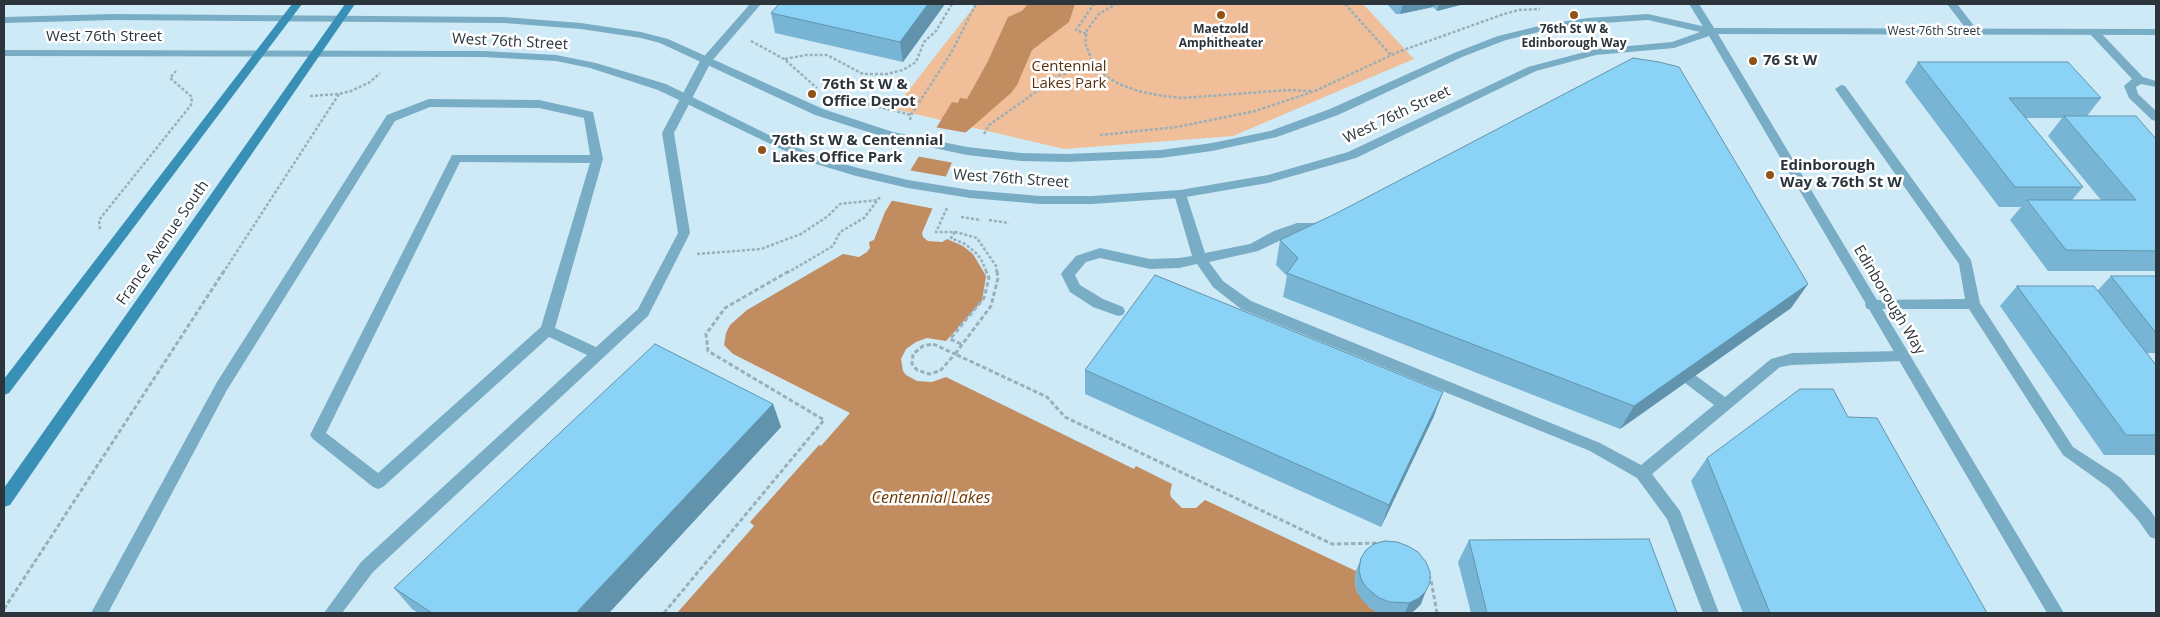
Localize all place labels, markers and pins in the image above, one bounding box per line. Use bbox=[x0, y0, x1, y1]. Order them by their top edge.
marker: Maetzold Amphitheater bbox=[1215, 9, 1227, 21]
marker: 76th St W & Edinborough Way bbox=[1568, 9, 1580, 21]
place label: Maetzold Amphitheater bbox=[1179, 23, 1263, 51]
place label: 76th St W & Edinborough Way bbox=[1521, 23, 1627, 51]
place label: 76 St W bbox=[1763, 52, 1817, 70]
marker: 76 St W bbox=[1747, 55, 1759, 67]
place label: 76th St W & Office Depot bbox=[822, 76, 916, 111]
marker: 76th St W & Office Depot bbox=[806, 88, 818, 100]
place label: 76th St W & Centennial Lakes Office Park bbox=[772, 132, 943, 167]
marker: 76th St W & Centennial Lakes Office Park bbox=[756, 144, 768, 156]
place label: Edinborough Way & 76th St W bbox=[1780, 157, 1902, 192]
marker: Edinborough Way & 76th St W bbox=[1764, 169, 1776, 181]

